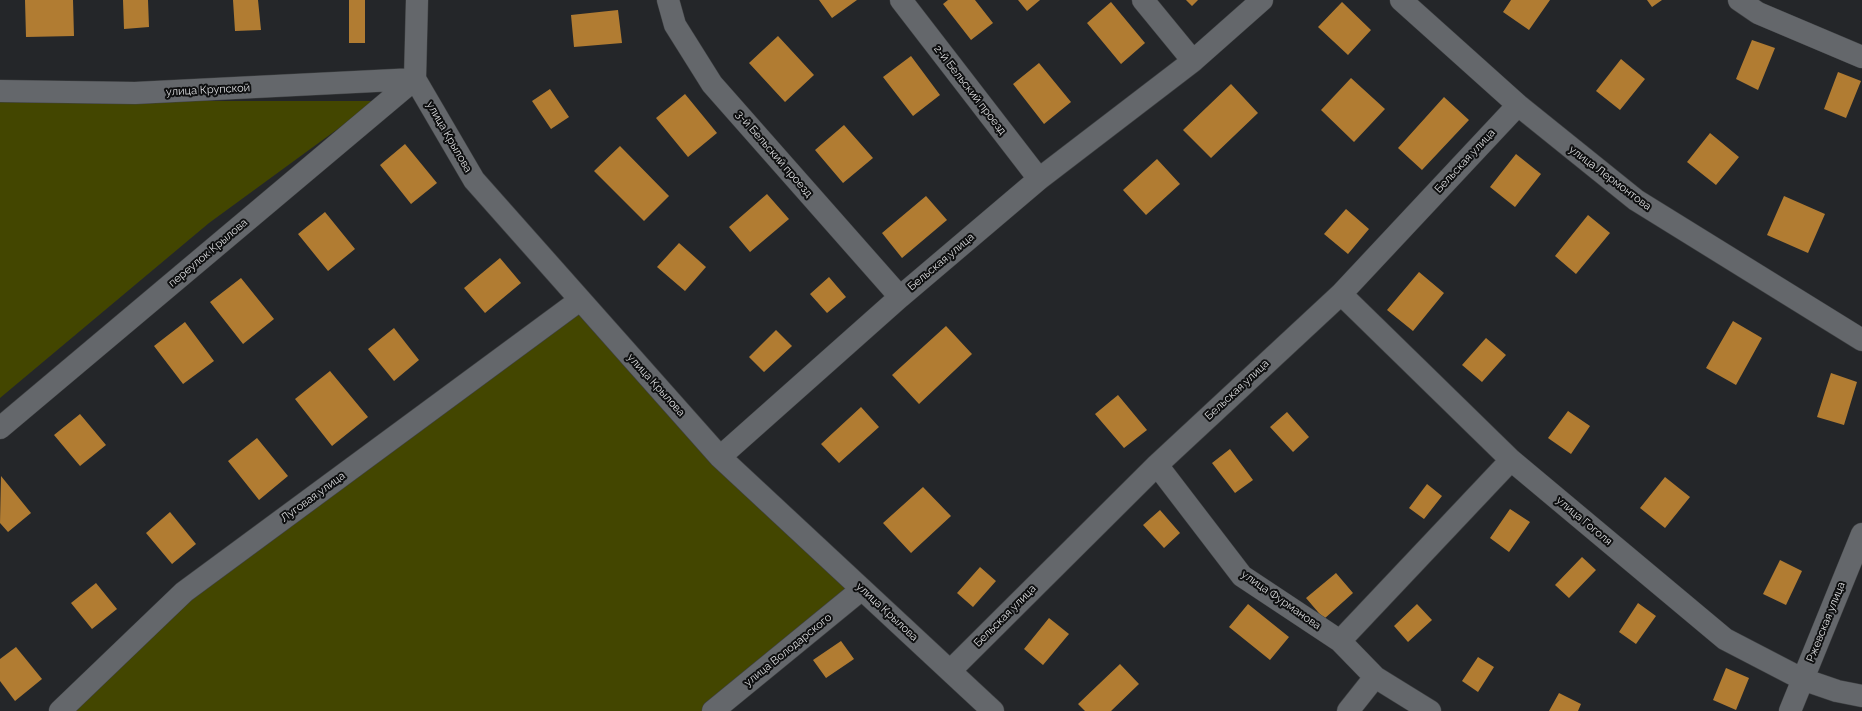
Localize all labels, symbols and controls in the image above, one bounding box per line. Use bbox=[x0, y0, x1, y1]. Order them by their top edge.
street label: 2-й Бельский проезд bbox=[931, 43, 1009, 137]
street label: улица Крупской bbox=[166, 81, 250, 99]
street label: улица Крылова bbox=[423, 99, 475, 175]
street label: 3-й Бельский проезд bbox=[733, 108, 815, 200]
street label: Бельская улица bbox=[1432, 126, 1498, 196]
street label: улица Лермонтова bbox=[1566, 143, 1654, 213]
street label: переулок Крылова bbox=[166, 216, 250, 290]
street label: Бельская улица bbox=[905, 230, 977, 294]
street label: улица Крылова bbox=[624, 351, 688, 419]
street label: Бельская улица bbox=[1202, 357, 1272, 423]
street label: Луговая улица bbox=[278, 469, 348, 525]
street label: улица Гоголя bbox=[1553, 494, 1615, 548]
street label: улица Фурманова bbox=[1239, 568, 1323, 632]
street label: улица Крылова bbox=[853, 580, 921, 644]
street label: Ржевская улица bbox=[1804, 580, 1848, 664]
street label: Бельская улица bbox=[971, 582, 1039, 650]
street label: улица Володарского bbox=[742, 611, 834, 689]

